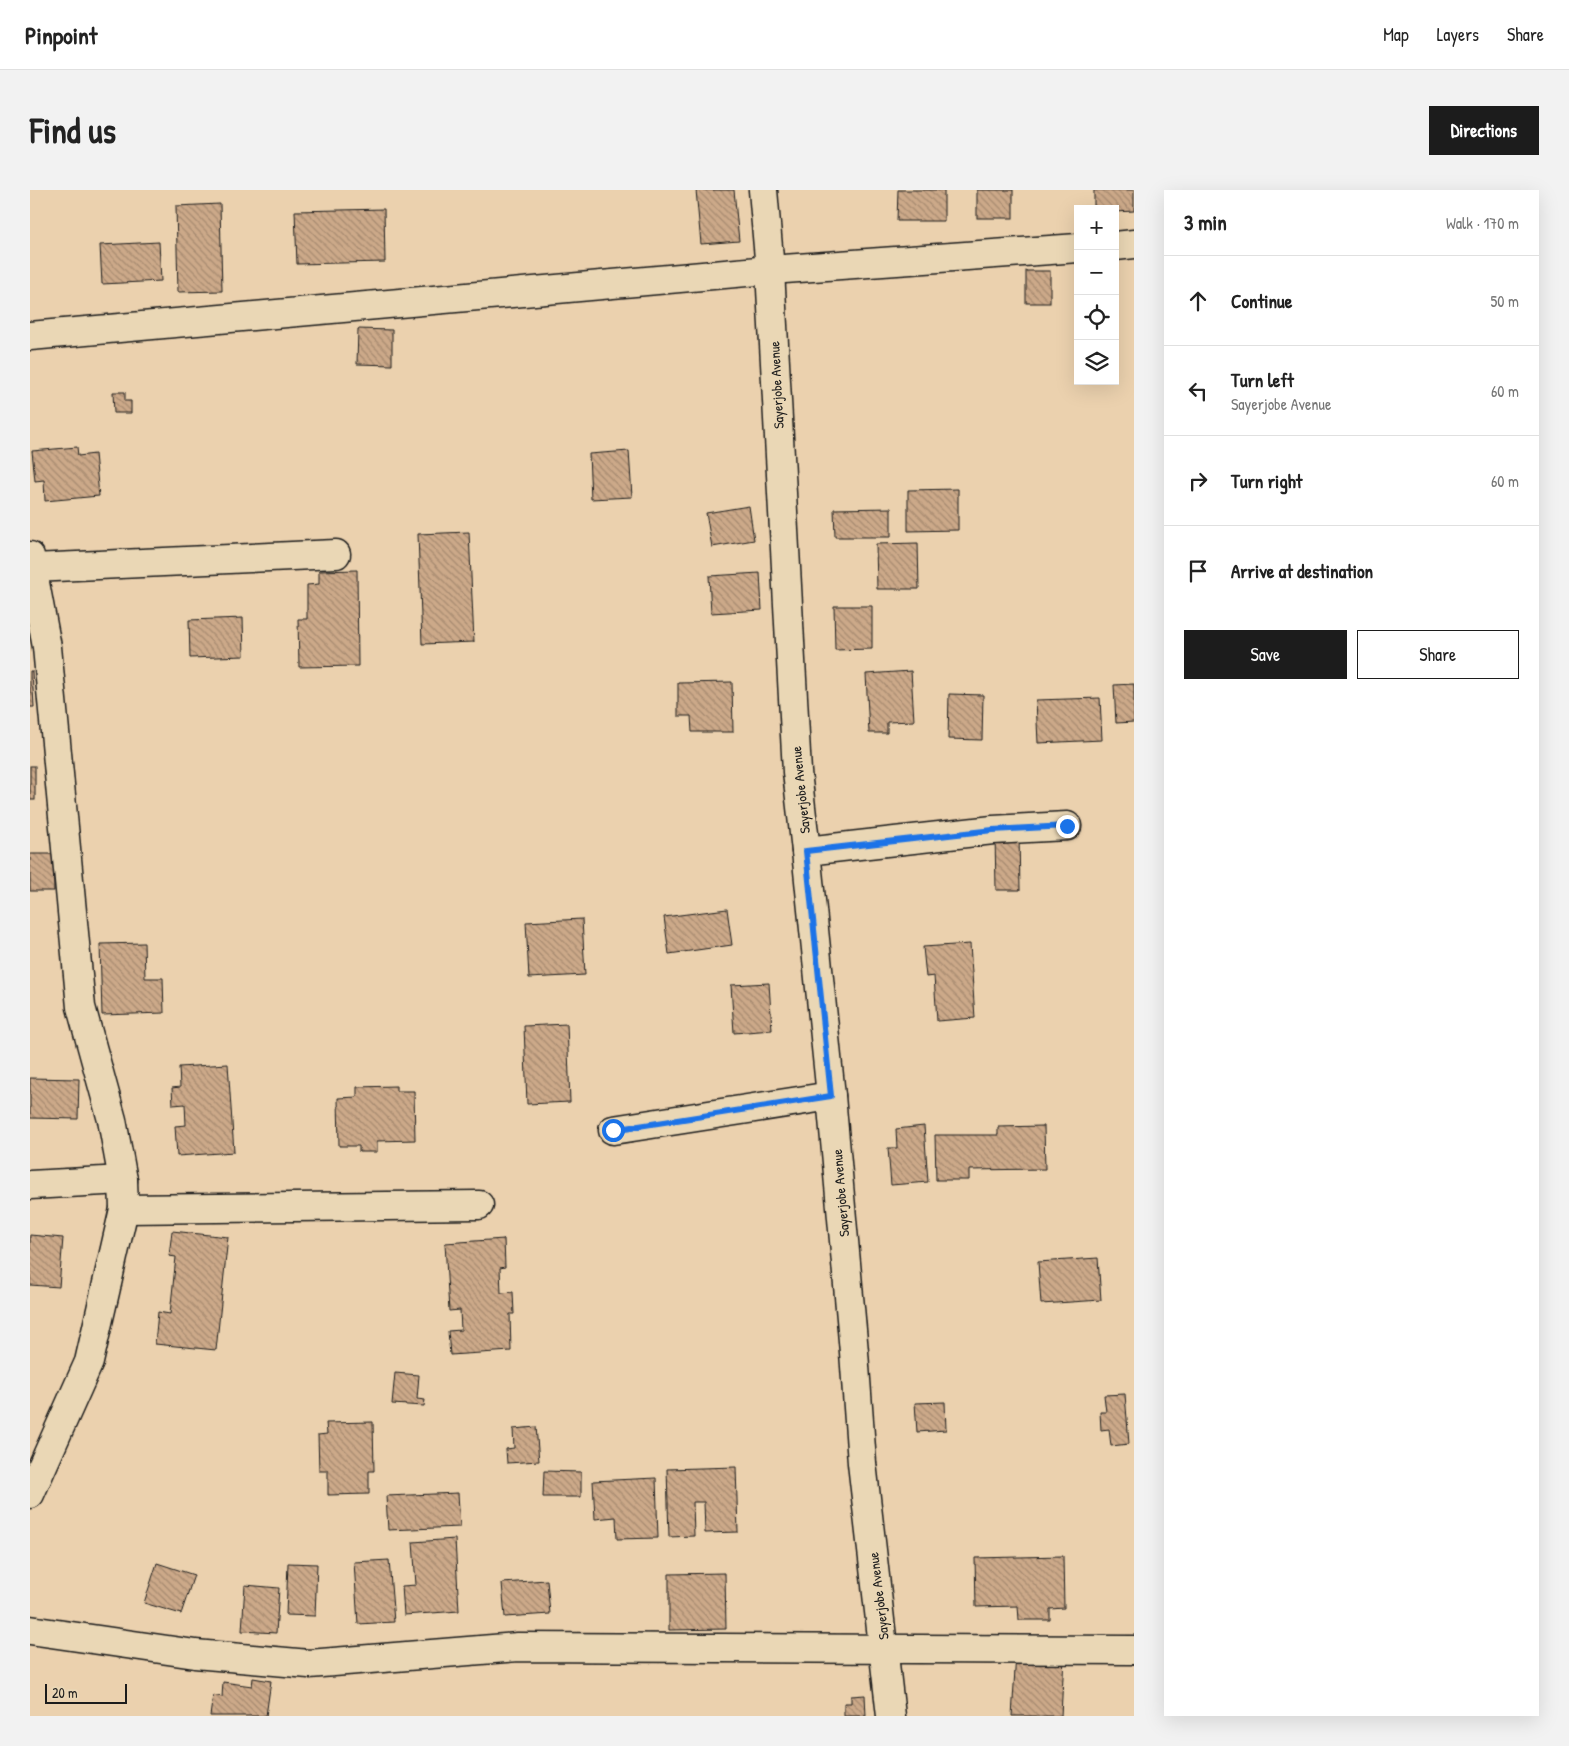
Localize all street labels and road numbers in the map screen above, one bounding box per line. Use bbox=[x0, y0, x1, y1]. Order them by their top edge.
street label: Sayerjobe Avenue bbox=[764, 340, 789, 429]
street label: Sayerjobe Avenue bbox=[786, 745, 815, 835]
street label: Sayerjobe Avenue bbox=[827, 1148, 854, 1238]
street label: Sayerjobe Avenue bbox=[863, 1551, 894, 1641]

